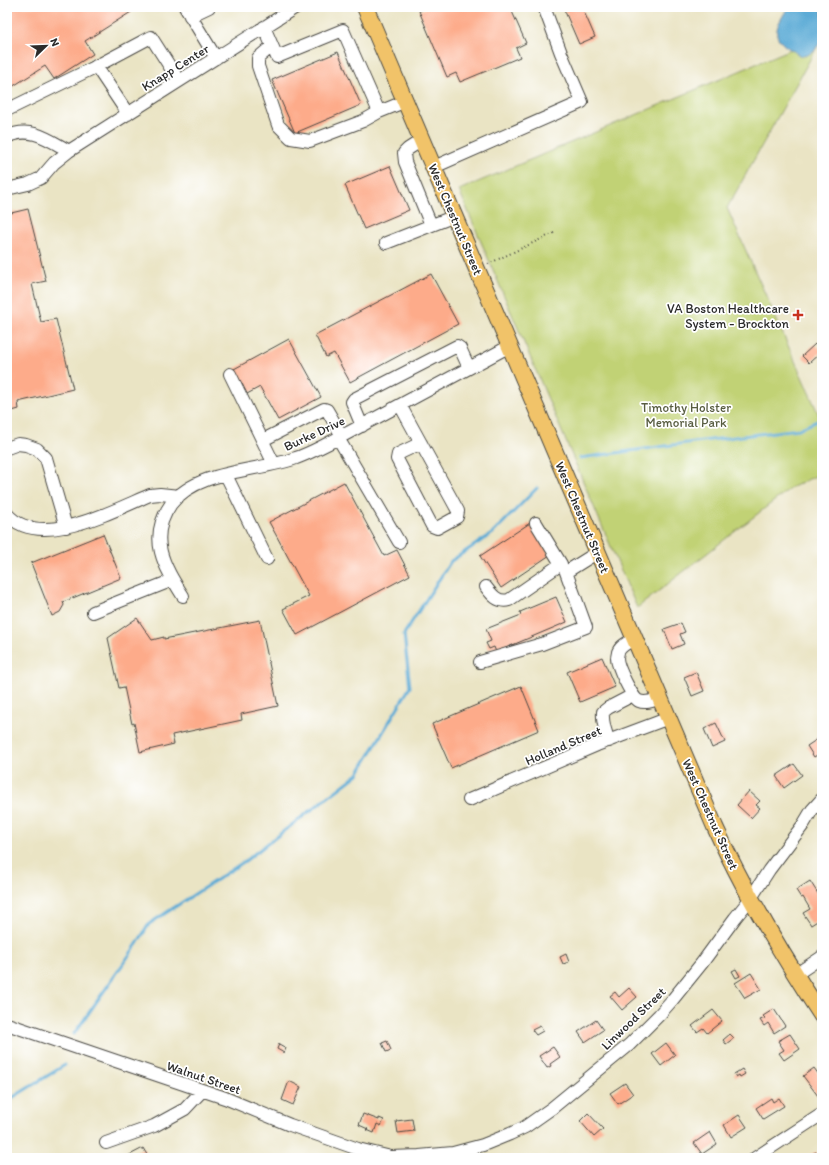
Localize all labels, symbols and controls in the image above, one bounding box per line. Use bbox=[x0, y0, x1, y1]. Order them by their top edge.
north arrow bbox=[26, 26, 66, 66]
text: N bbox=[47, 36, 62, 48]
street label: Knapp Center bbox=[139, 40, 212, 94]
street label: West Chestnut Street bbox=[425, 161, 486, 277]
place label: VA Boston Healthcare System - Brockton bbox=[667, 301, 790, 331]
marker: VA Boston Healthcare System - Brockton bbox=[792, 309, 804, 321]
park label: Timothy Holster Memorial Park bbox=[641, 400, 731, 430]
street label: Burke Drive bbox=[281, 413, 347, 454]
street label: West Chestnut Street bbox=[552, 459, 613, 575]
street label: Holland Street bbox=[523, 723, 604, 768]
street label: West Chestnut Street bbox=[679, 757, 742, 872]
street label: Linwood Street bbox=[598, 984, 669, 1053]
street label: Walnut Street bbox=[165, 1058, 243, 1097]

